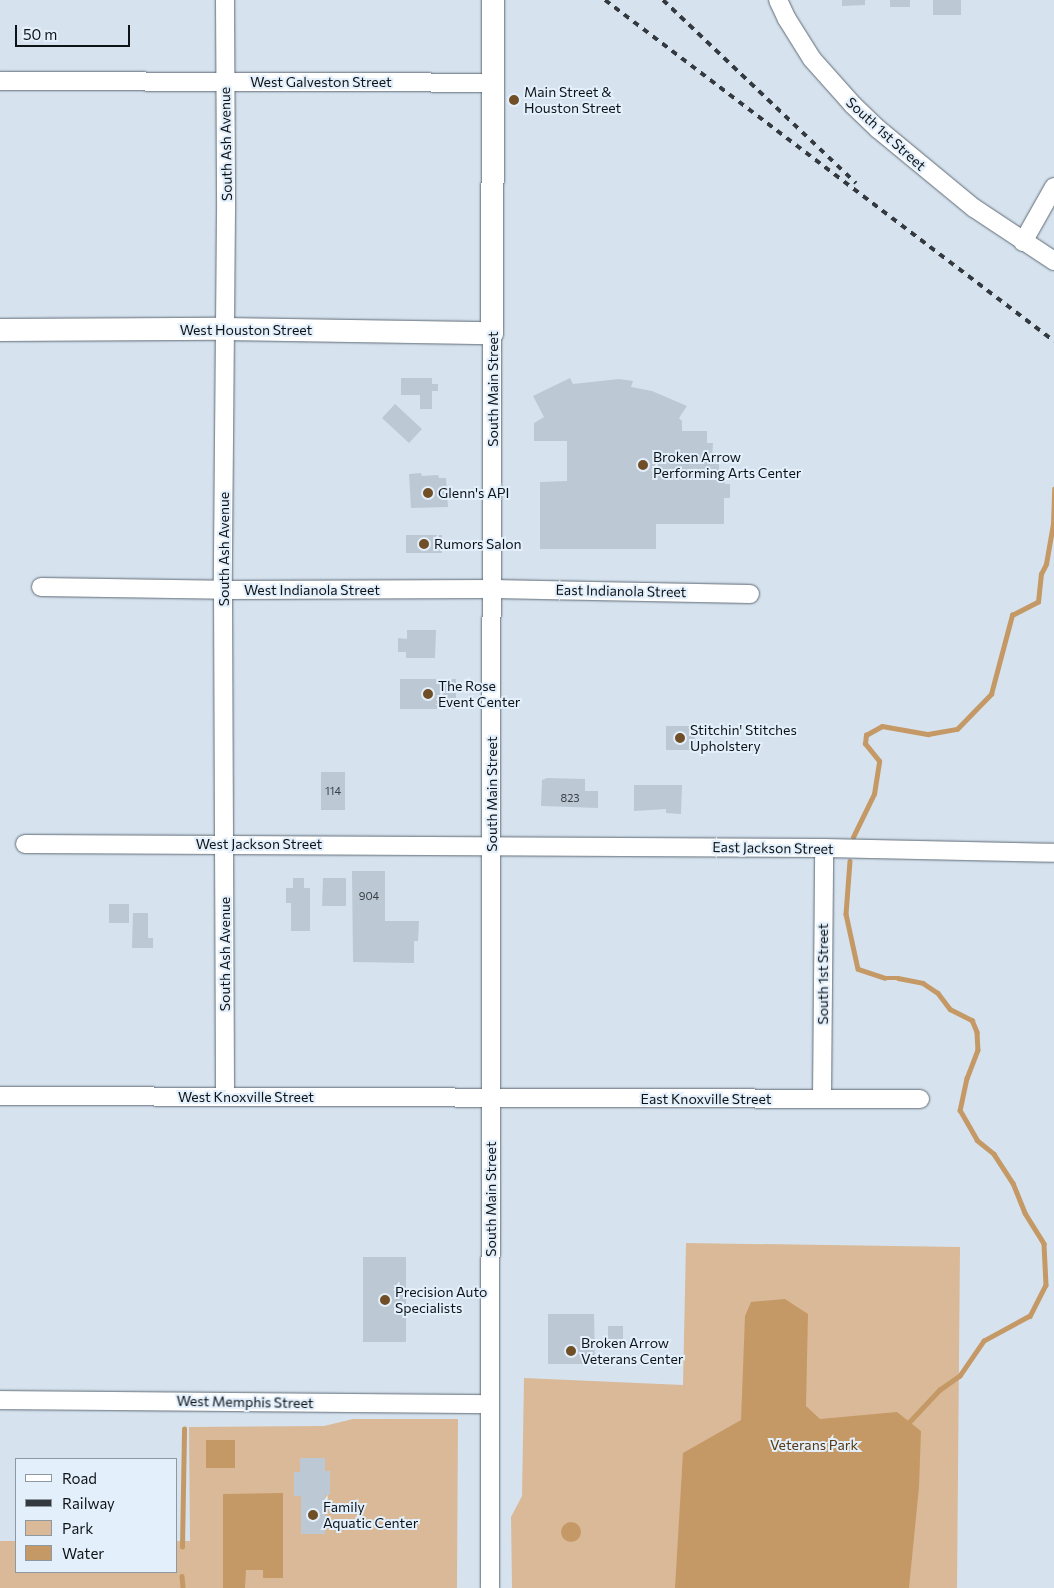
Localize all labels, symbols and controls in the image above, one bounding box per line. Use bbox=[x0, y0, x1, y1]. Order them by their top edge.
scale bar bbox=[18, 15, 132, 47]
text: 50 m bbox=[23, 25, 57, 43]
street label: West Galveston Street bbox=[250, 74, 392, 90]
place label: Main Street & Houston Street bbox=[524, 84, 621, 116]
street label: South Ash Avenue bbox=[217, 87, 235, 201]
marker: Main Street & Houston Street bbox=[508, 94, 520, 106]
street label: South 1st Street bbox=[843, 94, 929, 174]
street label: West Houston Street bbox=[180, 322, 312, 338]
street label: South Main Street bbox=[485, 331, 501, 447]
place label: Broken Arrow Performing Arts Center bbox=[653, 449, 801, 482]
marker: Broken Arrow Performing Arts Center bbox=[637, 459, 649, 471]
place label: Glenn's API bbox=[438, 485, 509, 501]
marker: Glenn's API bbox=[422, 487, 434, 499]
street label: South Ash Avenue bbox=[216, 492, 232, 606]
place label: Rumors Salon bbox=[434, 536, 522, 552]
marker: Rumors Salon bbox=[418, 538, 430, 550]
street label: East Indianola Street bbox=[555, 581, 687, 601]
street label: West Indianola Street bbox=[244, 582, 380, 598]
place label: The Rose Event Center bbox=[438, 678, 520, 710]
marker: The Rose Event Center bbox=[422, 688, 434, 700]
place label: Stitchin' Stitches Upholstery bbox=[690, 722, 797, 754]
marker: Stitchin' Stitches Upholstery bbox=[674, 732, 686, 744]
street label: South Main Street bbox=[484, 736, 500, 852]
house number: 114 bbox=[325, 784, 341, 798]
house number: 823 bbox=[560, 791, 580, 805]
street label: West Jackson Street bbox=[196, 836, 322, 852]
street label: East Jackson Street bbox=[712, 839, 834, 857]
house number: 904 bbox=[359, 889, 379, 903]
street label: South Ash Avenue bbox=[217, 897, 233, 1011]
street label: South 1st Street bbox=[815, 923, 831, 1025]
street label: West Knoxville Street bbox=[178, 1089, 314, 1105]
street label: East Knoxville Street bbox=[641, 1091, 771, 1107]
street label: South Main Street bbox=[483, 1141, 499, 1257]
place label: Precision Auto Specialists bbox=[395, 1284, 487, 1316]
marker: Precision Auto Specialists bbox=[379, 1294, 391, 1306]
place label: Broken Arrow Veterans Center bbox=[581, 1335, 683, 1368]
marker: Broken Arrow Veterans Center bbox=[565, 1345, 577, 1357]
street label: West Memphis Street bbox=[176, 1392, 314, 1412]
park label: Veterans Park bbox=[770, 1437, 858, 1453]
legend bbox=[15, 1458, 178, 1573]
text: Road bbox=[62, 1469, 97, 1487]
text: Railway bbox=[62, 1494, 115, 1512]
place label: Family Aquatic Center bbox=[323, 1499, 418, 1531]
marker: Family Aquatic Center bbox=[307, 1509, 319, 1521]
text: Park bbox=[62, 1519, 93, 1537]
text: Water bbox=[62, 1544, 104, 1562]

